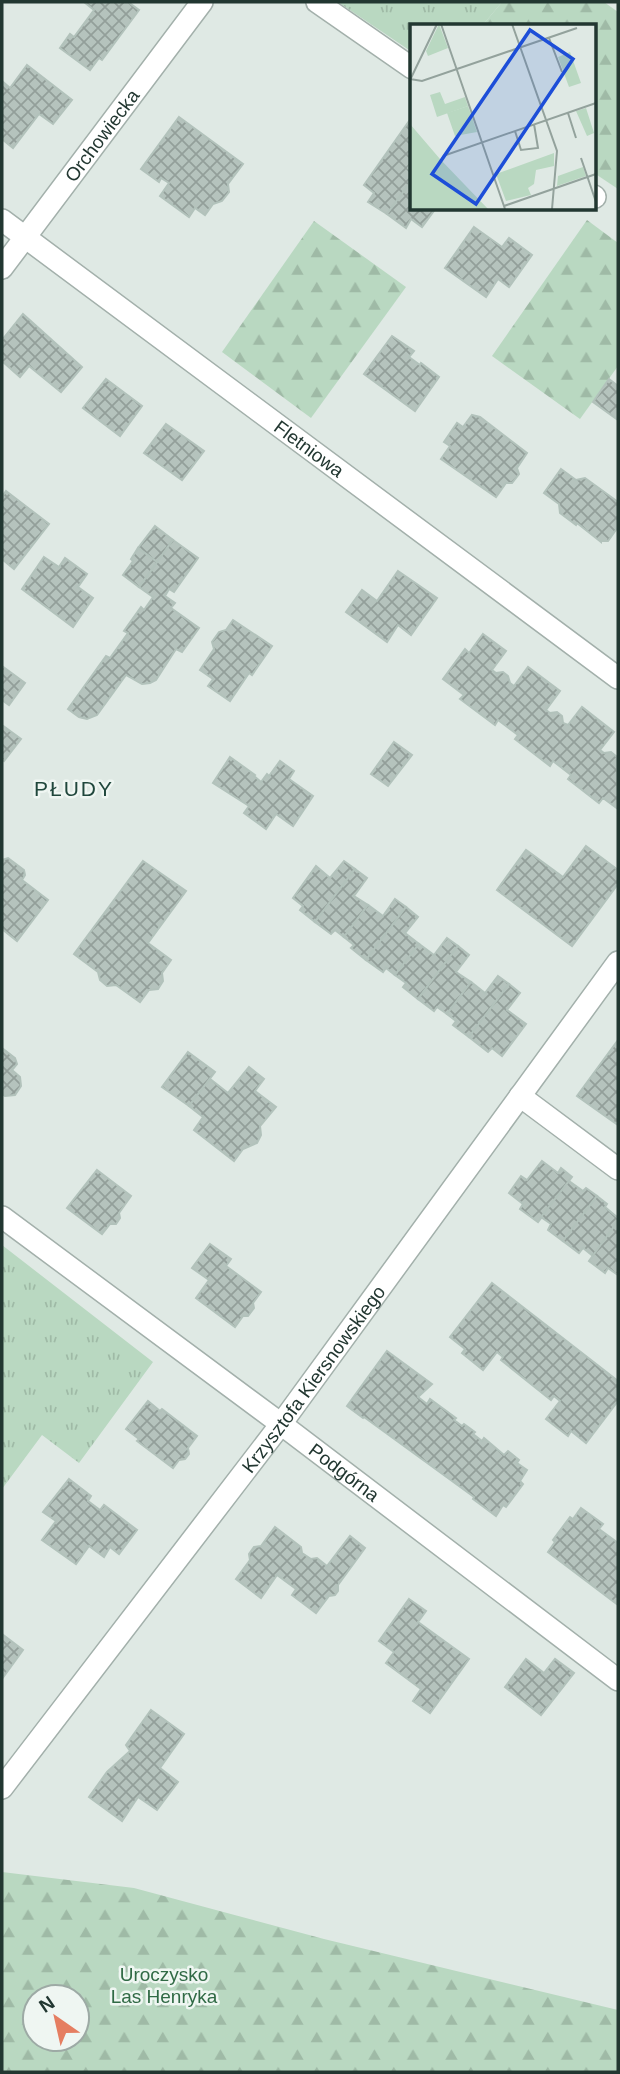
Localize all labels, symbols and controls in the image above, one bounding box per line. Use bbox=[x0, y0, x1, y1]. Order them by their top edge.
inset map bbox=[410, 24, 596, 210]
street label: Orchowiecka bbox=[60, 85, 143, 186]
street label: Fletniowa bbox=[270, 416, 349, 481]
district label: PŁUDY bbox=[34, 777, 114, 800]
street label: Krzysztofa Kiersnowskiego bbox=[237, 1281, 389, 1477]
street label: Podgórna bbox=[305, 1439, 384, 1506]
park label: Uroczysko Las Henryka bbox=[111, 1964, 218, 2007]
north arrow bbox=[21, 1983, 91, 2053]
text: N bbox=[35, 1992, 58, 2017]

